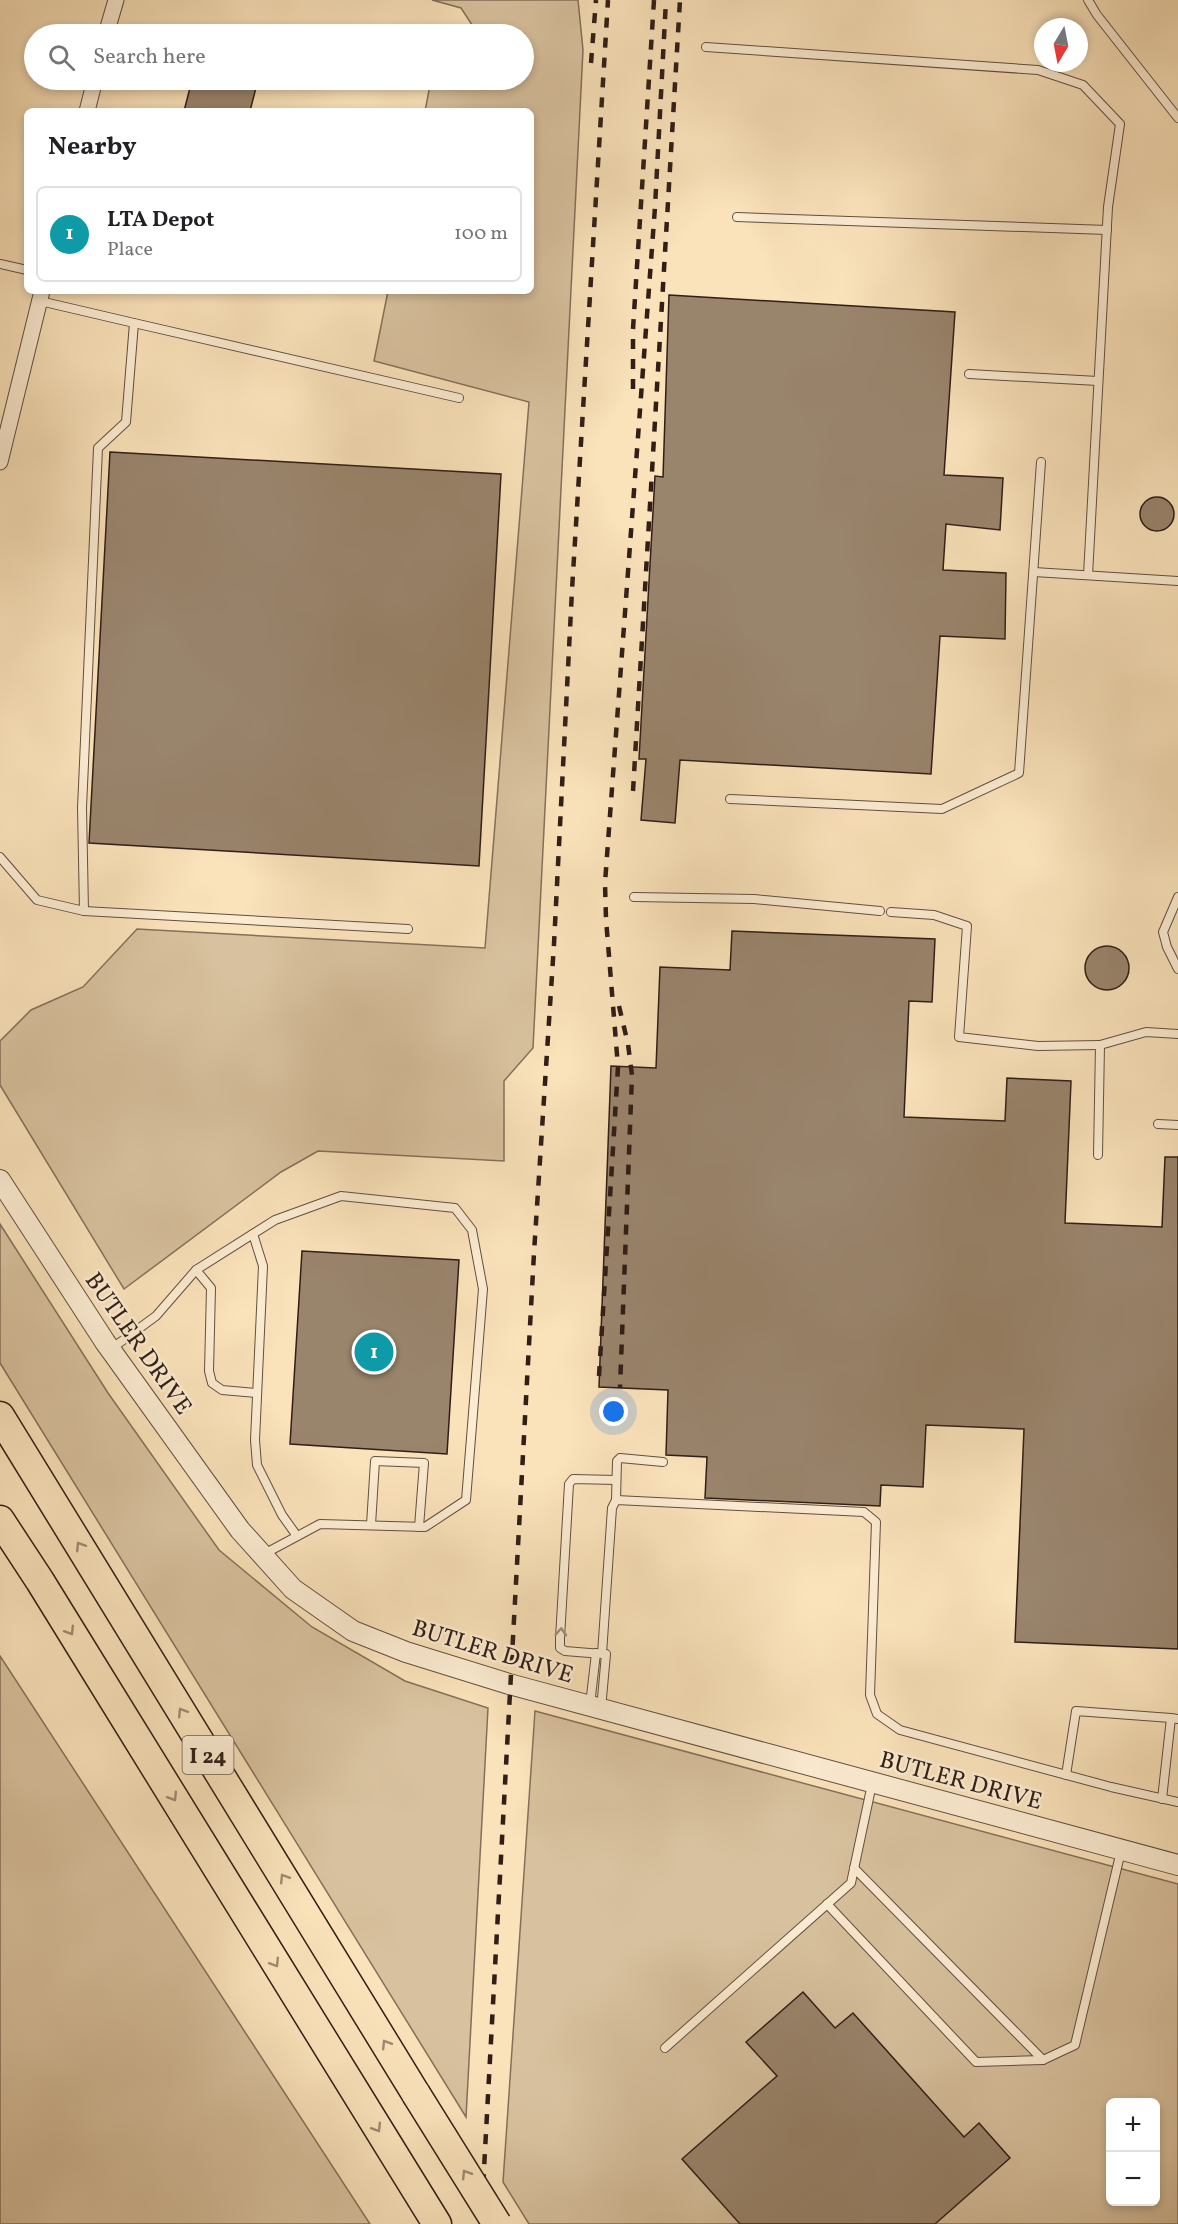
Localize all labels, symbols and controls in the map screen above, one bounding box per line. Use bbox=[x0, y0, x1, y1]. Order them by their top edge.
north arrow bbox=[1034, 18, 1088, 72]
search box bbox=[24, 24, 534, 90]
icon: search bbox=[45, 41, 78, 74]
text: Search here bbox=[93, 42, 206, 73]
text: Nearby bbox=[48, 129, 137, 165]
text: LTA Depot bbox=[107, 205, 214, 236]
text: 1 bbox=[65, 220, 74, 248]
text: 100 m bbox=[454, 220, 508, 248]
text: Place bbox=[107, 236, 153, 264]
street label: BUTLER DRIVE bbox=[76, 1266, 199, 1422]
pin: 1 bbox=[354, 1330, 394, 1374]
your location bbox=[599, 1397, 628, 1426]
one-way arrow bbox=[75, 1542, 87, 1552]
street label: BUTLER DRIVE bbox=[408, 1612, 577, 1694]
one-way arrow bbox=[63, 1625, 75, 1635]
one-way arrow bbox=[554, 1627, 567, 1636]
one-way arrow bbox=[177, 1708, 189, 1718]
road number: I 24 bbox=[182, 1736, 234, 1774]
street label: BUTLER DRIVE bbox=[875, 1744, 1046, 1820]
one-way arrow bbox=[165, 1790, 176, 1801]
one-way arrow bbox=[279, 1874, 291, 1884]
one-way arrow bbox=[268, 1956, 279, 1967]
one-way arrow bbox=[381, 2040, 393, 2050]
map controls bbox=[1106, 2098, 1160, 2206]
button: + bbox=[1106, 2098, 1160, 2152]
one-way arrow bbox=[370, 2122, 381, 2133]
button: − bbox=[1106, 2152, 1160, 2206]
one-way arrow bbox=[462, 2170, 473, 2181]

